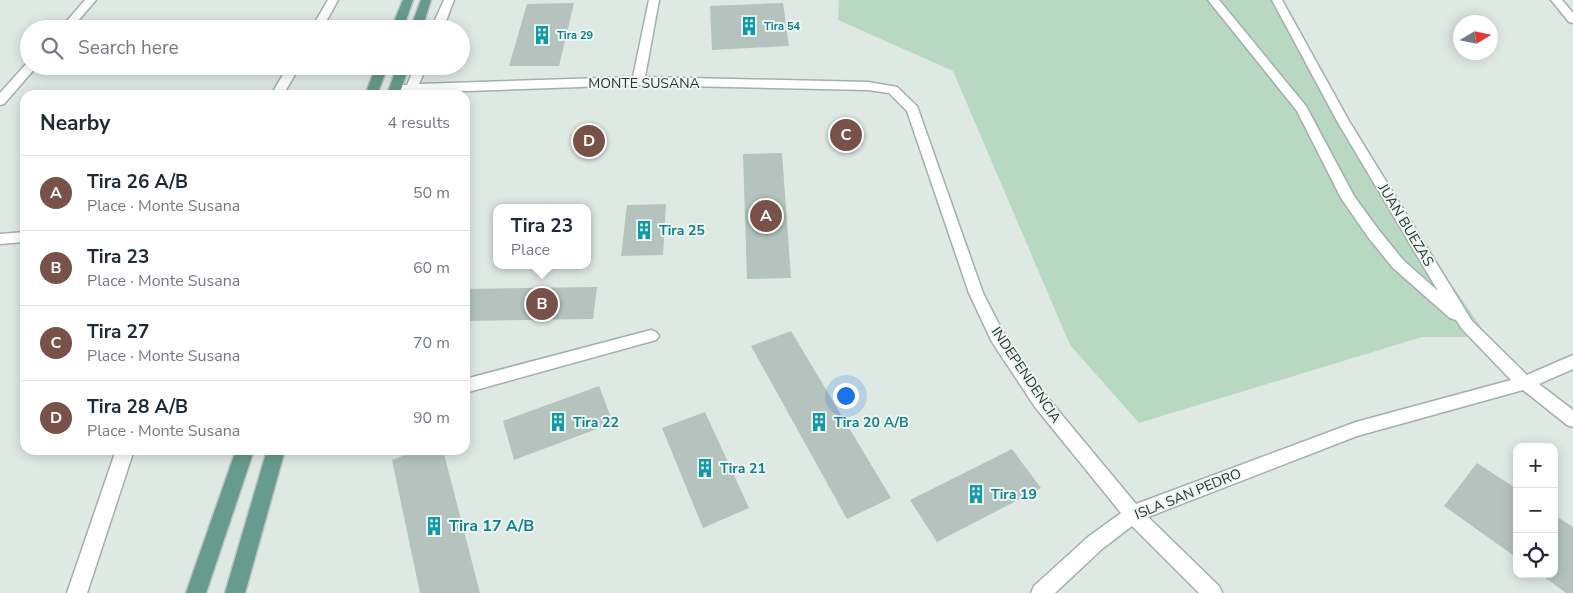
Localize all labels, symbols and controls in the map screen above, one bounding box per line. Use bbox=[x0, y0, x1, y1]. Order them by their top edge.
building icon: Tira 54 bbox=[738, 15, 760, 37]
north arrow bbox=[1453, 15, 1498, 60]
place label: Tira 54 bbox=[764, 19, 800, 34]
search box bbox=[20, 20, 470, 75]
building icon: Tira 29 bbox=[531, 24, 553, 46]
place label: Tira 29 bbox=[557, 28, 593, 43]
icon: search bbox=[38, 34, 66, 62]
text: Search here bbox=[78, 35, 179, 61]
street label: MONTE SUSANA bbox=[588, 74, 700, 93]
text: Nearby bbox=[40, 109, 110, 137]
text: 4 results bbox=[388, 112, 450, 134]
pin: C bbox=[830, 116, 862, 154]
pin: D bbox=[573, 122, 605, 160]
text: Tira 26 A/B bbox=[87, 169, 188, 195]
street label: JUAN BUEZAS bbox=[1373, 179, 1438, 270]
text: A bbox=[50, 182, 62, 204]
text: 50 m bbox=[413, 182, 450, 204]
text: Place · Monte Susana bbox=[87, 195, 240, 217]
pin: A bbox=[750, 197, 782, 235]
popup bbox=[493, 204, 591, 269]
text: Tira 23 bbox=[511, 213, 573, 239]
building icon: Tira 25 bbox=[633, 219, 655, 241]
place label: Tira 25 bbox=[659, 221, 705, 240]
text: Place bbox=[511, 239, 550, 261]
text: Tira 23 bbox=[87, 244, 149, 270]
text: B bbox=[50, 257, 62, 279]
text: 60 m bbox=[413, 257, 450, 279]
text: Place · Monte Susana bbox=[87, 270, 240, 292]
pin: B bbox=[526, 285, 558, 323]
text: Tira 27 bbox=[87, 319, 149, 345]
street label: INDEPENDENCIA bbox=[987, 323, 1065, 427]
text: C bbox=[51, 332, 61, 354]
text: 70 m bbox=[413, 332, 450, 354]
text: Place · Monte Susana bbox=[87, 345, 240, 367]
your location bbox=[833, 383, 859, 409]
text: Tira 28 A/B bbox=[87, 394, 188, 420]
text: D bbox=[50, 407, 62, 429]
text: 90 m bbox=[413, 407, 450, 429]
building icon: Tira 22 bbox=[547, 411, 569, 433]
building icon: Tira 20 A/B bbox=[808, 411, 830, 433]
place label: Tira 22 bbox=[573, 413, 619, 432]
place label: Tira 20 A/B bbox=[834, 413, 909, 432]
text: Place · Monte Susana bbox=[87, 420, 240, 442]
map controls bbox=[1513, 443, 1558, 578]
button: + bbox=[1513, 443, 1558, 488]
building icon: Tira 21 bbox=[694, 457, 716, 479]
place label: Tira 21 bbox=[720, 459, 766, 478]
street label: ISLA SAN PEDRO bbox=[1132, 464, 1244, 524]
building icon: Tira 19 bbox=[965, 483, 987, 505]
place label: Tira 19 bbox=[991, 485, 1037, 504]
button: − bbox=[1513, 488, 1558, 533]
building icon: Tira 17 A/B bbox=[423, 515, 445, 537]
place label: Tira 17 A/B bbox=[449, 515, 534, 537]
button: locate bbox=[1513, 533, 1558, 578]

